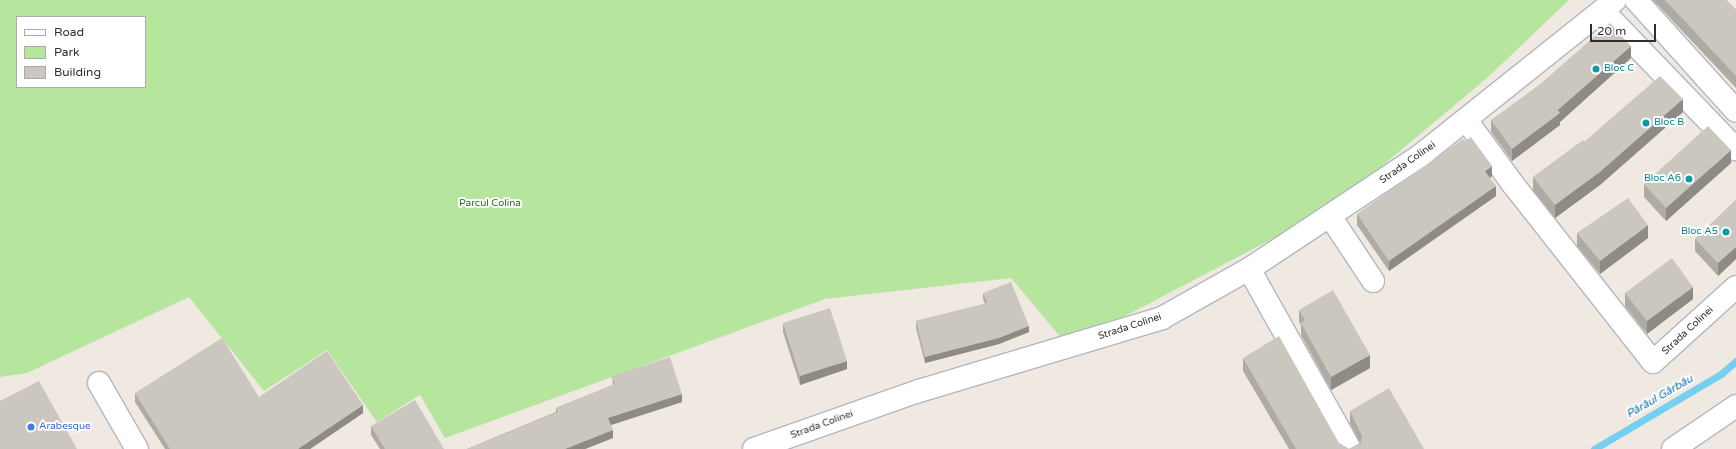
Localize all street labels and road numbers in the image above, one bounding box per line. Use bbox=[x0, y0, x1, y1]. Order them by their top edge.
street label: Strada Colinei bbox=[1378, 139, 1438, 187]
street label: Strada Colinei bbox=[1660, 304, 1716, 358]
street label: Strada Colinei bbox=[1097, 311, 1163, 343]
street label: Strada Colinei bbox=[789, 408, 855, 442]

